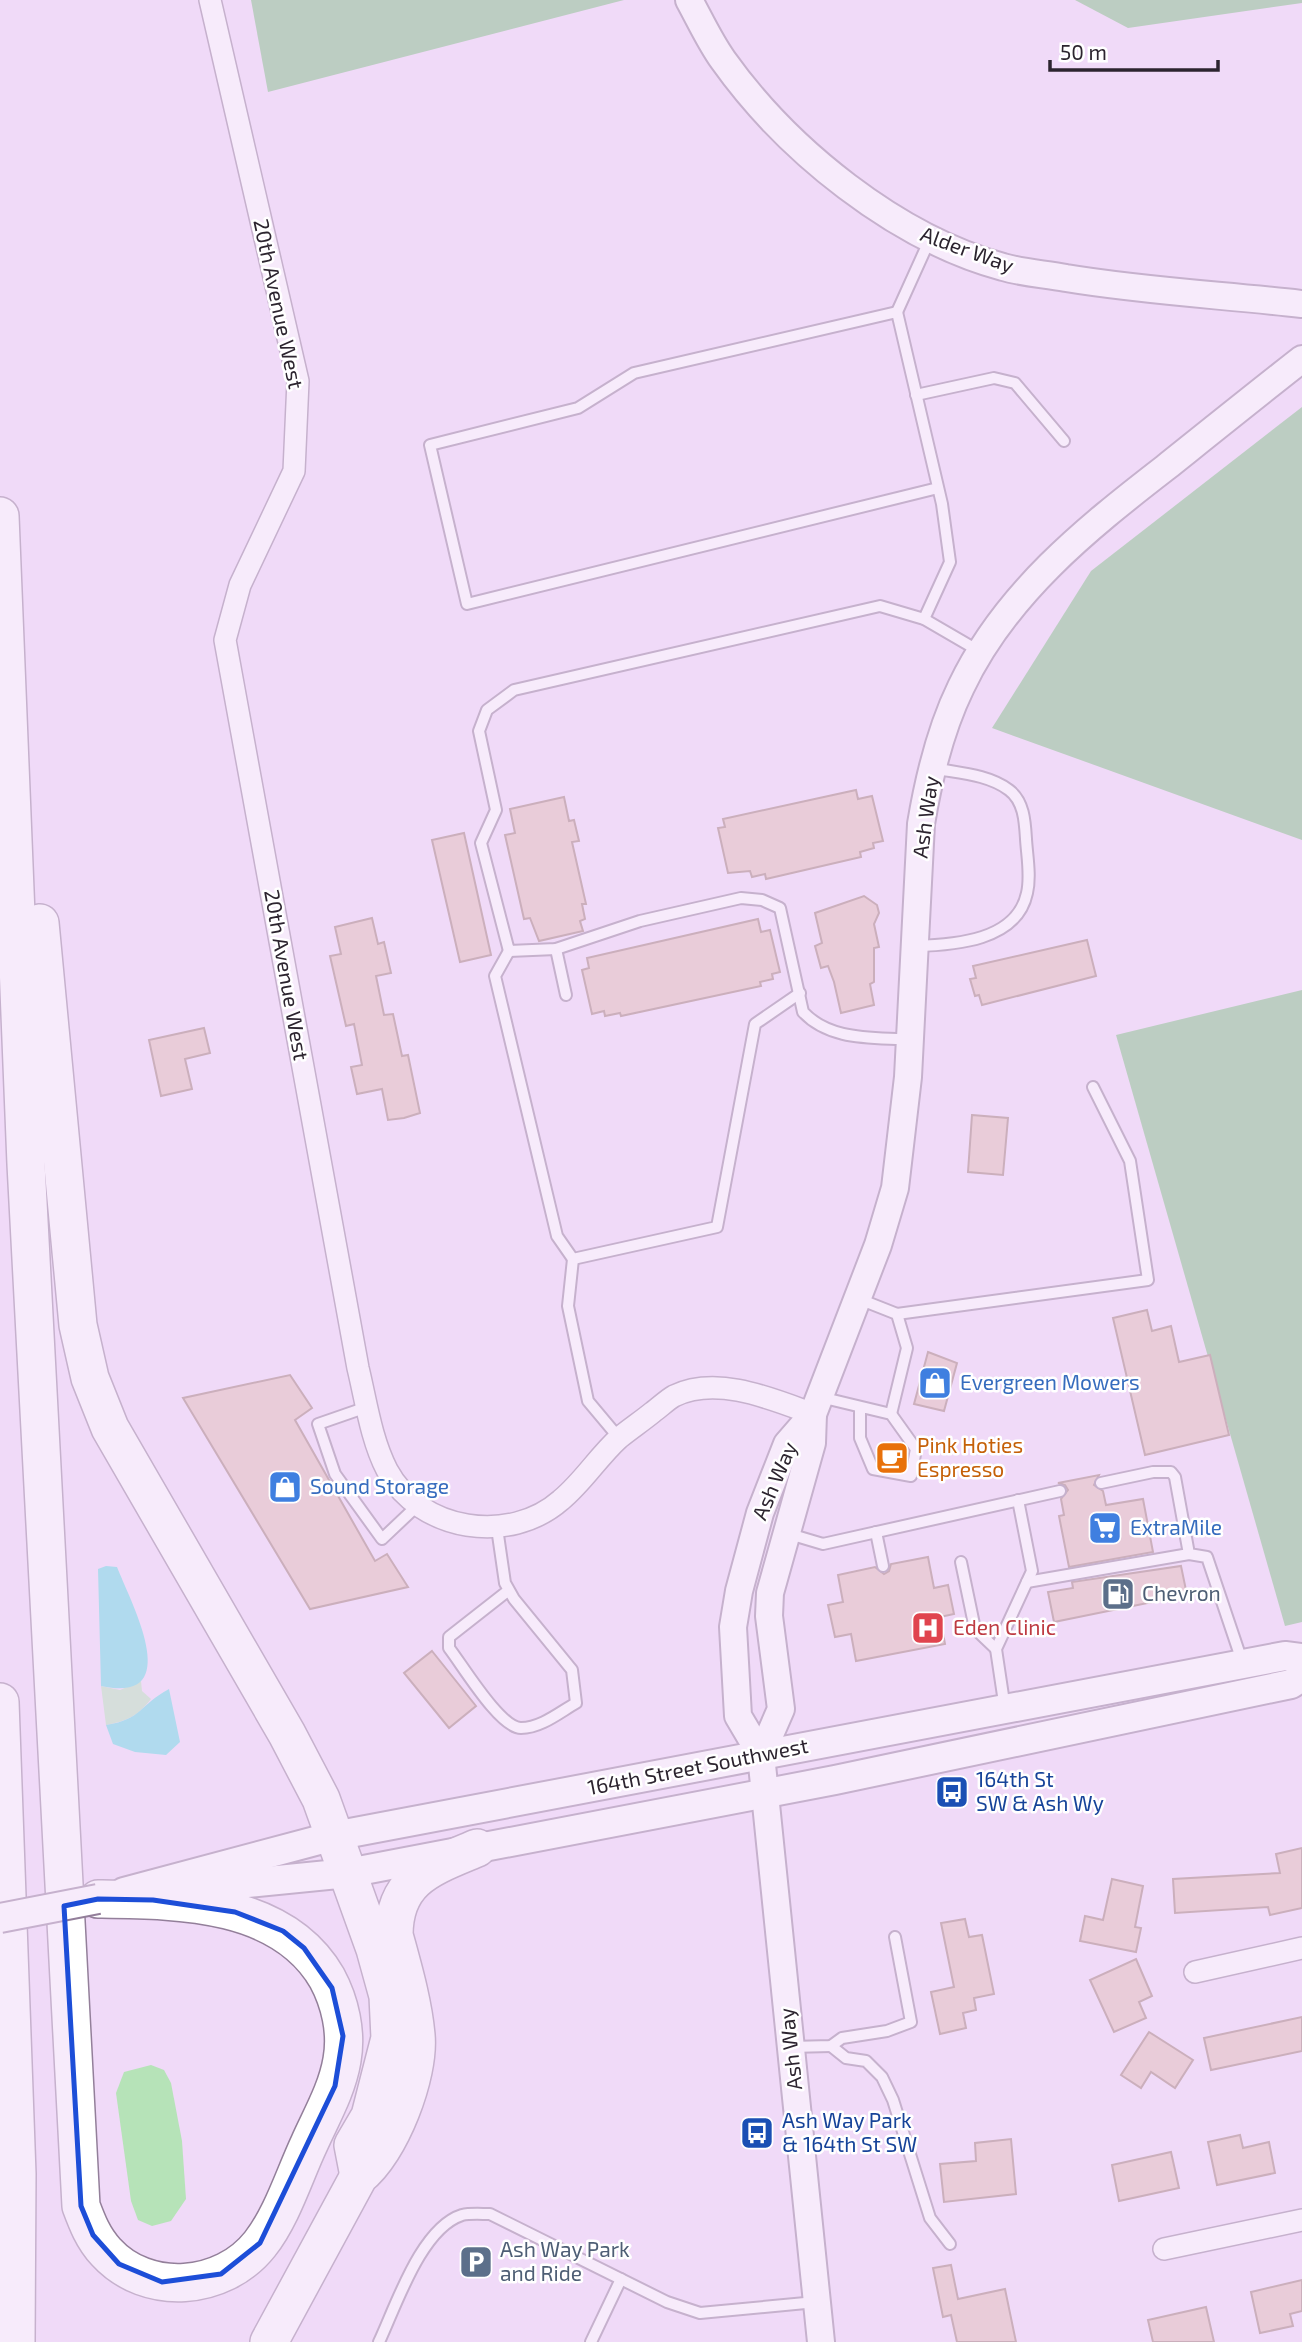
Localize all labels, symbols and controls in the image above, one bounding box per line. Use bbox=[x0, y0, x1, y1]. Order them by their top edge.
scale bar bbox=[1050, 28, 1218, 72]
text: 50 m bbox=[1060, 39, 1107, 64]
street label: 20th Avenue West bbox=[249, 216, 310, 391]
street label: Alder Way bbox=[918, 220, 1018, 277]
street label: Ash Way bbox=[906, 774, 943, 859]
street label: 20th Avenue West bbox=[260, 887, 315, 1062]
shop icon: Evergreen Mowers bbox=[916, 1364, 954, 1402]
place label: Evergreen Mowers bbox=[960, 1369, 1140, 1394]
place label: Pink Hoties Espresso bbox=[917, 1432, 1023, 1481]
street label: Ash Way bbox=[746, 1437, 801, 1523]
cafe icon: Pink Hoties Espresso bbox=[873, 1439, 911, 1477]
shop icon: Sound Storage bbox=[266, 1468, 304, 1506]
place label: Sound Storage bbox=[310, 1473, 449, 1498]
supermarket icon: ExtraMile bbox=[1086, 1509, 1124, 1547]
place label: ExtraMile bbox=[1130, 1514, 1222, 1539]
fuel station icon: Chevron bbox=[1099, 1575, 1137, 1613]
place label: Chevron bbox=[1142, 1580, 1221, 1605]
hospital icon: Eden Clinic bbox=[909, 1609, 947, 1647]
place label: Eden Clinic bbox=[953, 1614, 1056, 1639]
street label: 164th Street Southwest bbox=[585, 1732, 810, 1799]
place label: 164th St SW & Ash Wy bbox=[976, 1766, 1104, 1815]
bus stop icon: 164th St SW & Ash Wy bbox=[933, 1773, 971, 1811]
street label: Ash Way bbox=[773, 2007, 806, 2092]
place label: Ash Way Park & 164th St SW bbox=[782, 2107, 917, 2156]
bus stop icon: Ash Way Park & 164th St SW bbox=[738, 2114, 776, 2152]
place label: Ash Way Park and Ride bbox=[500, 2236, 630, 2285]
parking icon: Ash Way Park and Ride bbox=[457, 2243, 495, 2281]

